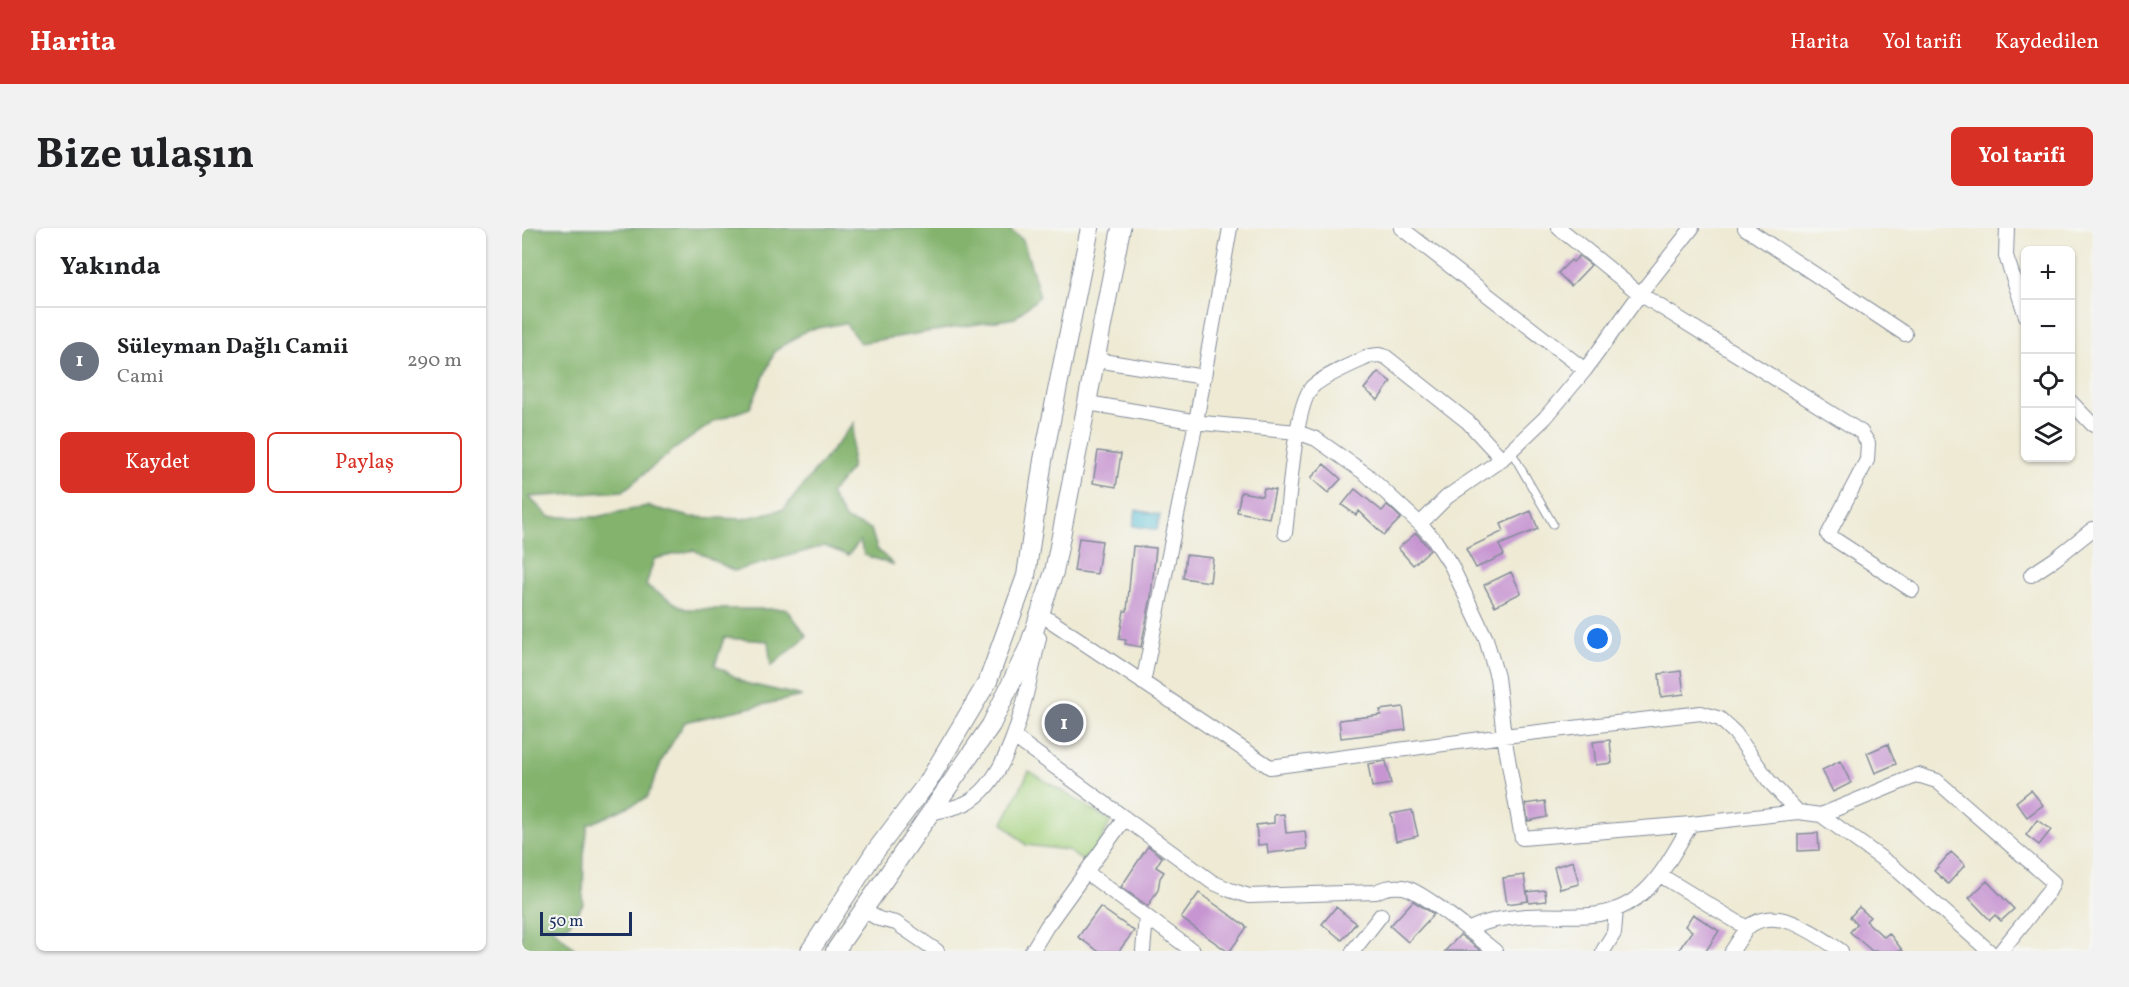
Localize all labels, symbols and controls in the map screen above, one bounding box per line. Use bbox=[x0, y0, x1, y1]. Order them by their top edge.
text: Harita bbox=[30, 23, 116, 62]
text: Harita bbox=[1790, 28, 1849, 57]
text: Yol tarifi bbox=[1882, 28, 1962, 57]
text: Kaydedilen bbox=[1995, 28, 2099, 57]
text: Bize ulaşın bbox=[36, 127, 255, 186]
button: Yol tarifi bbox=[1951, 127, 2093, 186]
map controls bbox=[2021, 246, 2075, 462]
button: + bbox=[2021, 246, 2075, 300]
text: Yakında bbox=[60, 249, 161, 285]
button: − bbox=[2021, 300, 2075, 354]
text: Süleyman Dağlı Camii bbox=[117, 332, 349, 363]
text: 1 bbox=[75, 347, 84, 375]
text: 290 m bbox=[407, 347, 462, 375]
button: locate bbox=[2021, 354, 2075, 408]
text: Cami bbox=[117, 363, 164, 391]
button: layers bbox=[2021, 408, 2075, 462]
button: Kaydet bbox=[60, 432, 255, 493]
button: Paylaş bbox=[267, 432, 462, 493]
your location bbox=[1583, 624, 1612, 653]
pin: 1 bbox=[1044, 700, 1084, 746]
scale bar bbox=[540, 909, 632, 936]
text: 50 m bbox=[549, 911, 583, 933]

